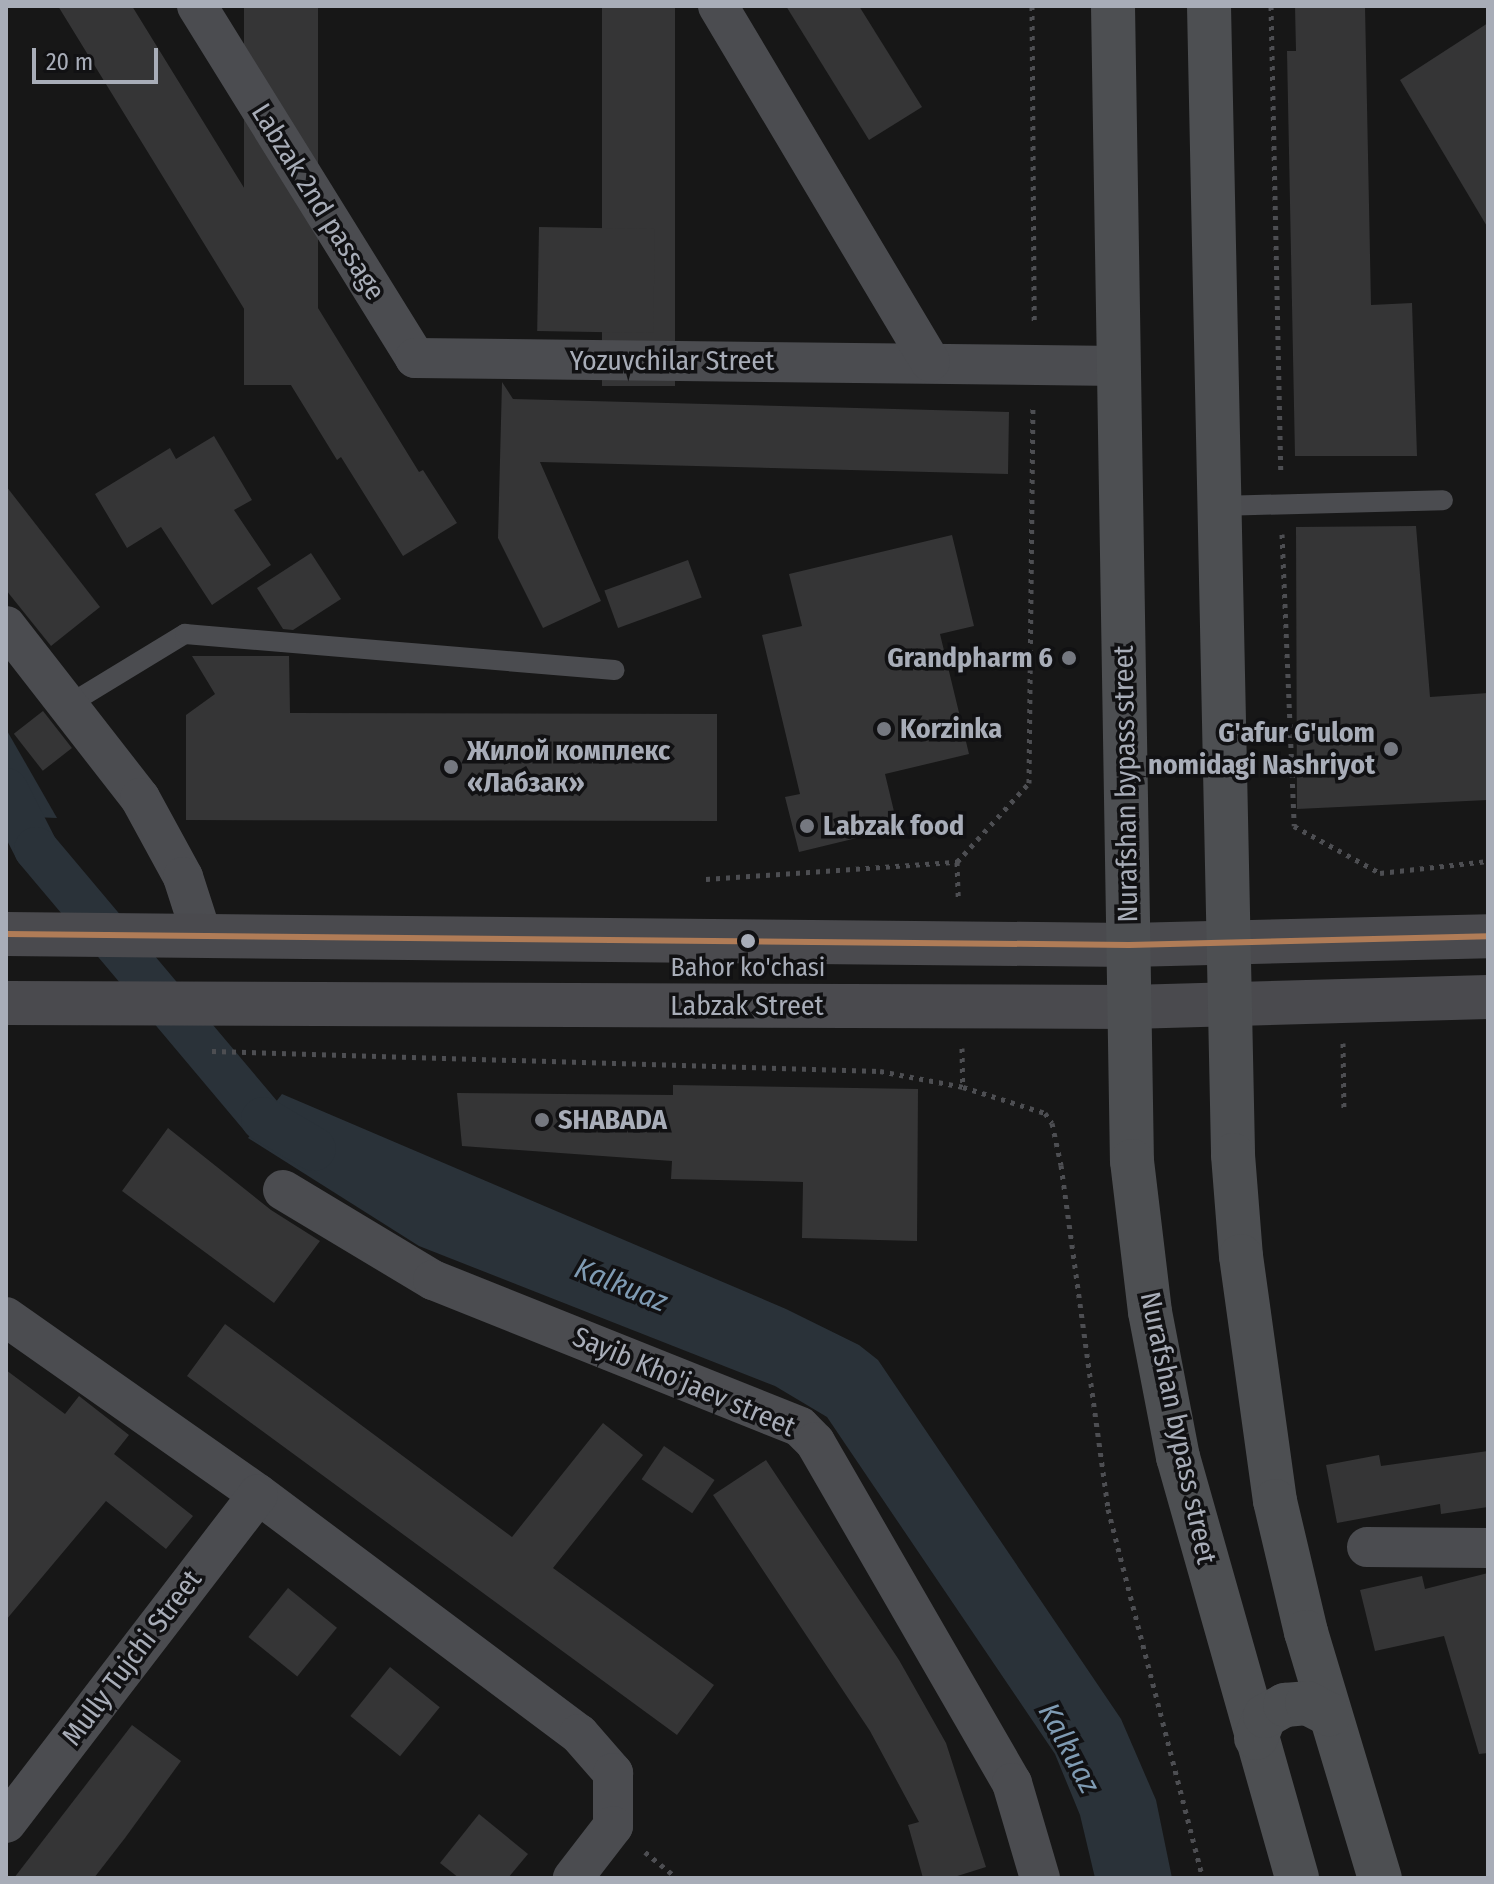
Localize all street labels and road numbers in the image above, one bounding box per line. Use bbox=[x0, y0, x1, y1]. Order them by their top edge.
street label: Labzak 2nd passage bbox=[244, 98, 392, 306]
street label: Yozuvchilar Street bbox=[570, 344, 774, 378]
street label: Nurafshan bypass street bbox=[1107, 645, 1145, 923]
street label: Labzak Street bbox=[670, 989, 824, 1023]
street label: Nurafshan bypass street bbox=[1133, 1289, 1223, 1567]
street label: Sayib Kho'jaev street bbox=[568, 1320, 800, 1444]
street label: Mully Tujchi Street bbox=[55, 1564, 209, 1752]

